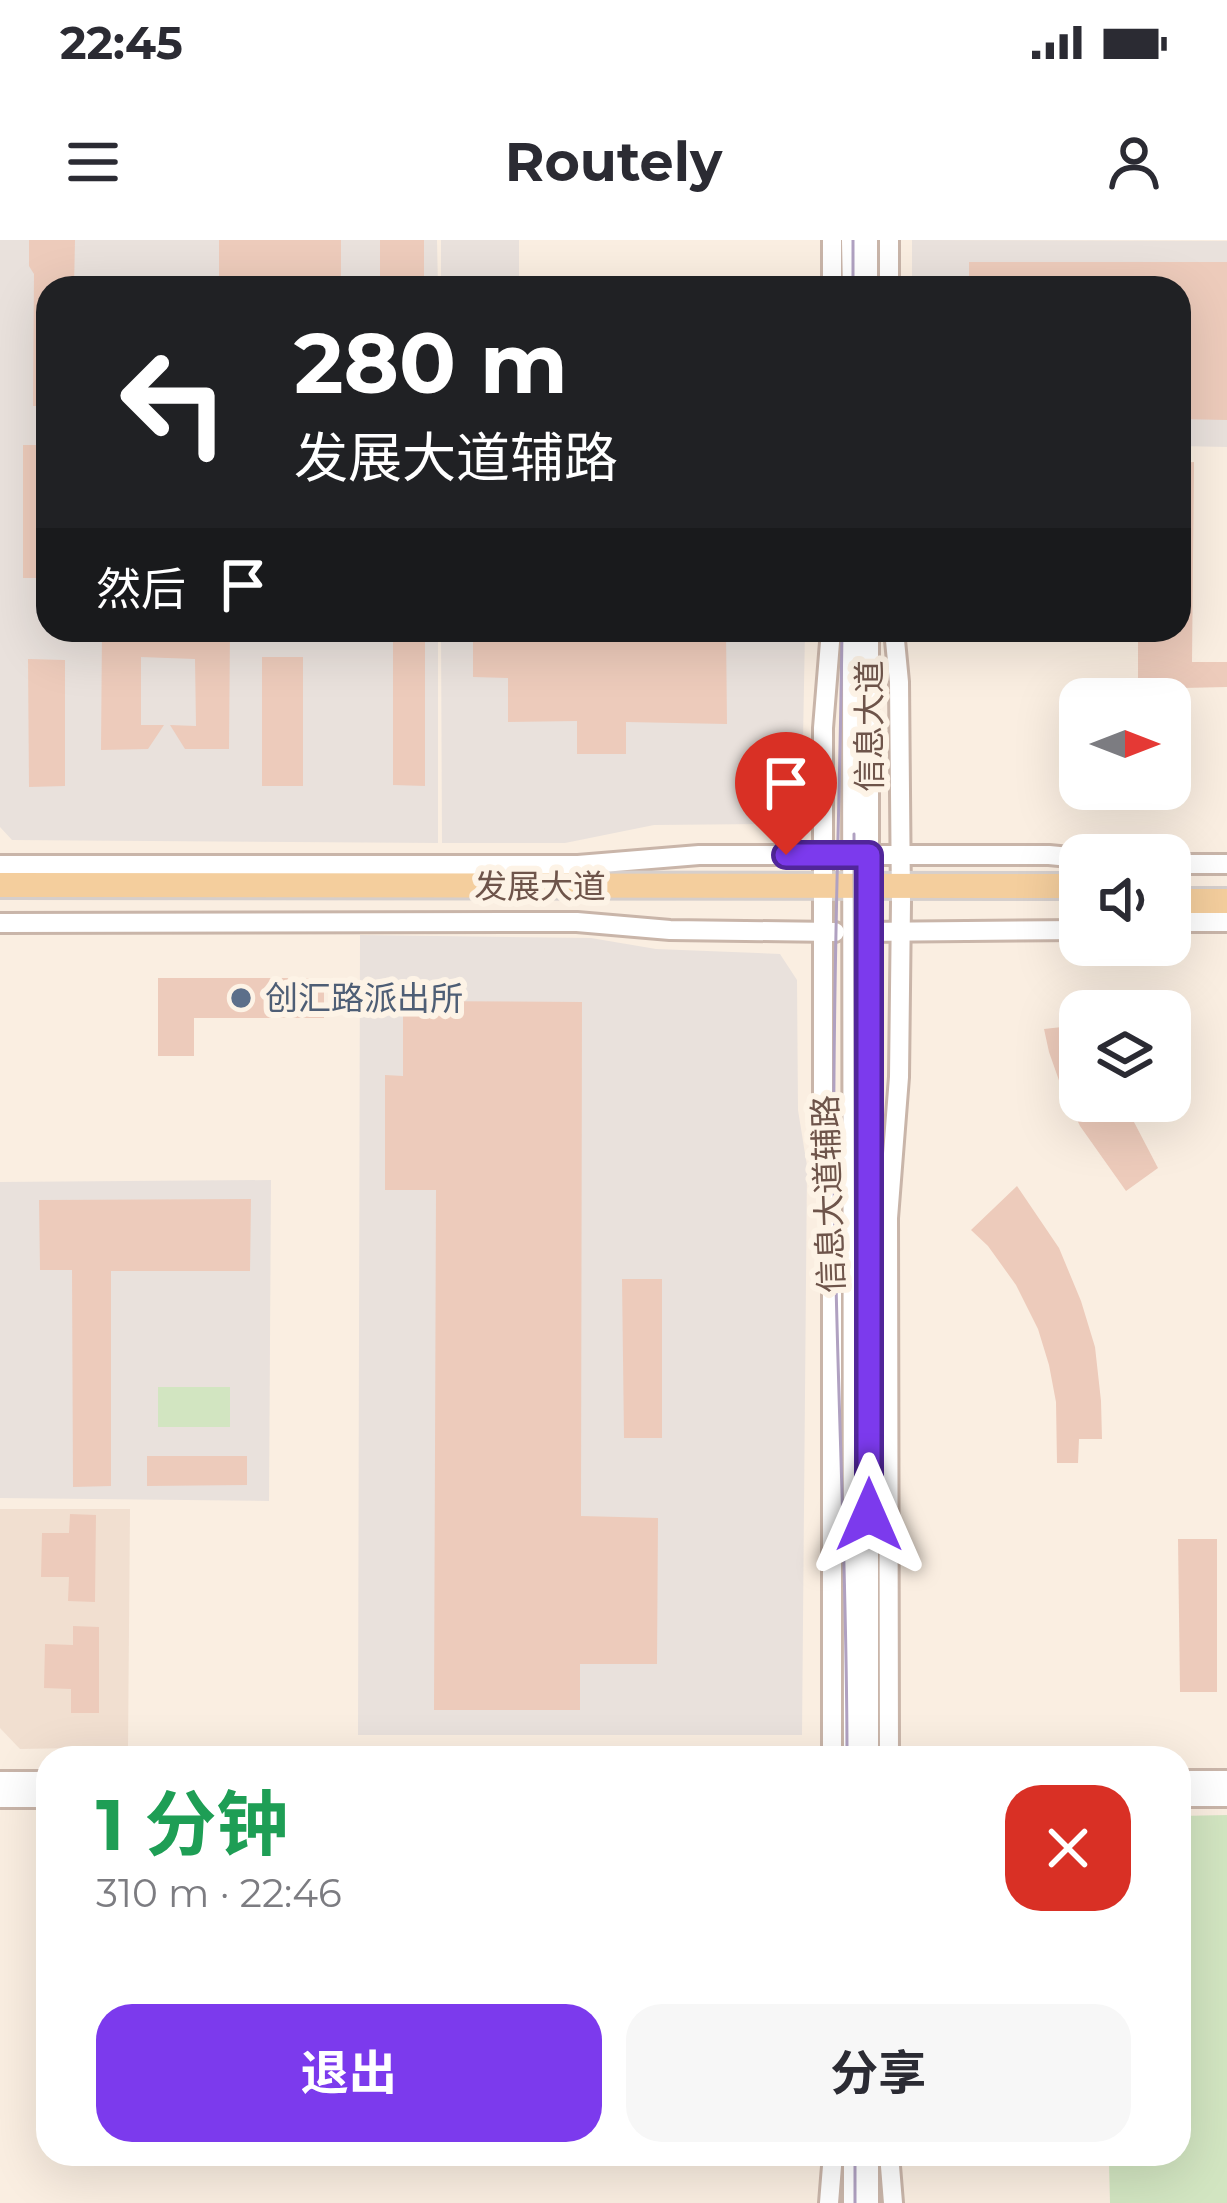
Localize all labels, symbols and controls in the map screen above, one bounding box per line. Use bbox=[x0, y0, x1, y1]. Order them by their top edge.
text: 22:45 bbox=[60, 15, 183, 70]
icon: menu bbox=[60, 129, 126, 195]
text: Routely bbox=[505, 129, 722, 195]
icon: person bbox=[1101, 129, 1167, 195]
text: 280 m bbox=[294, 312, 568, 414]
icon: left bbox=[96, 324, 252, 480]
text: 发展大道辅路 bbox=[294, 425, 618, 491]
icon: arrive bbox=[210, 552, 276, 618]
text: 然后 bbox=[96, 561, 186, 616]
street label: 信息大道 bbox=[849, 660, 889, 792]
north arrow bbox=[1059, 678, 1191, 810]
map controls bbox=[1059, 678, 1191, 1122]
pin bbox=[735, 732, 837, 855]
icon: arrive bbox=[753, 750, 819, 816]
button: sound bbox=[1059, 834, 1191, 966]
street label: 发展大道 bbox=[474, 866, 606, 906]
place label: 创汇路派出所 bbox=[265, 978, 463, 1018]
marker: 创汇路派出所 bbox=[228, 985, 254, 1011]
button: layers bbox=[1059, 990, 1191, 1122]
street label: 信息大道辅路 bbox=[805, 1094, 851, 1294]
position arrow bbox=[806, 1452, 932, 1578]
text: 1 分钟 bbox=[96, 1780, 289, 1868]
button: close bbox=[1005, 1785, 1131, 1911]
text: 310 m · 22:46 bbox=[96, 1869, 342, 1917]
button: 退出 bbox=[96, 2004, 602, 2142]
button: 分享 bbox=[626, 2004, 1131, 2142]

